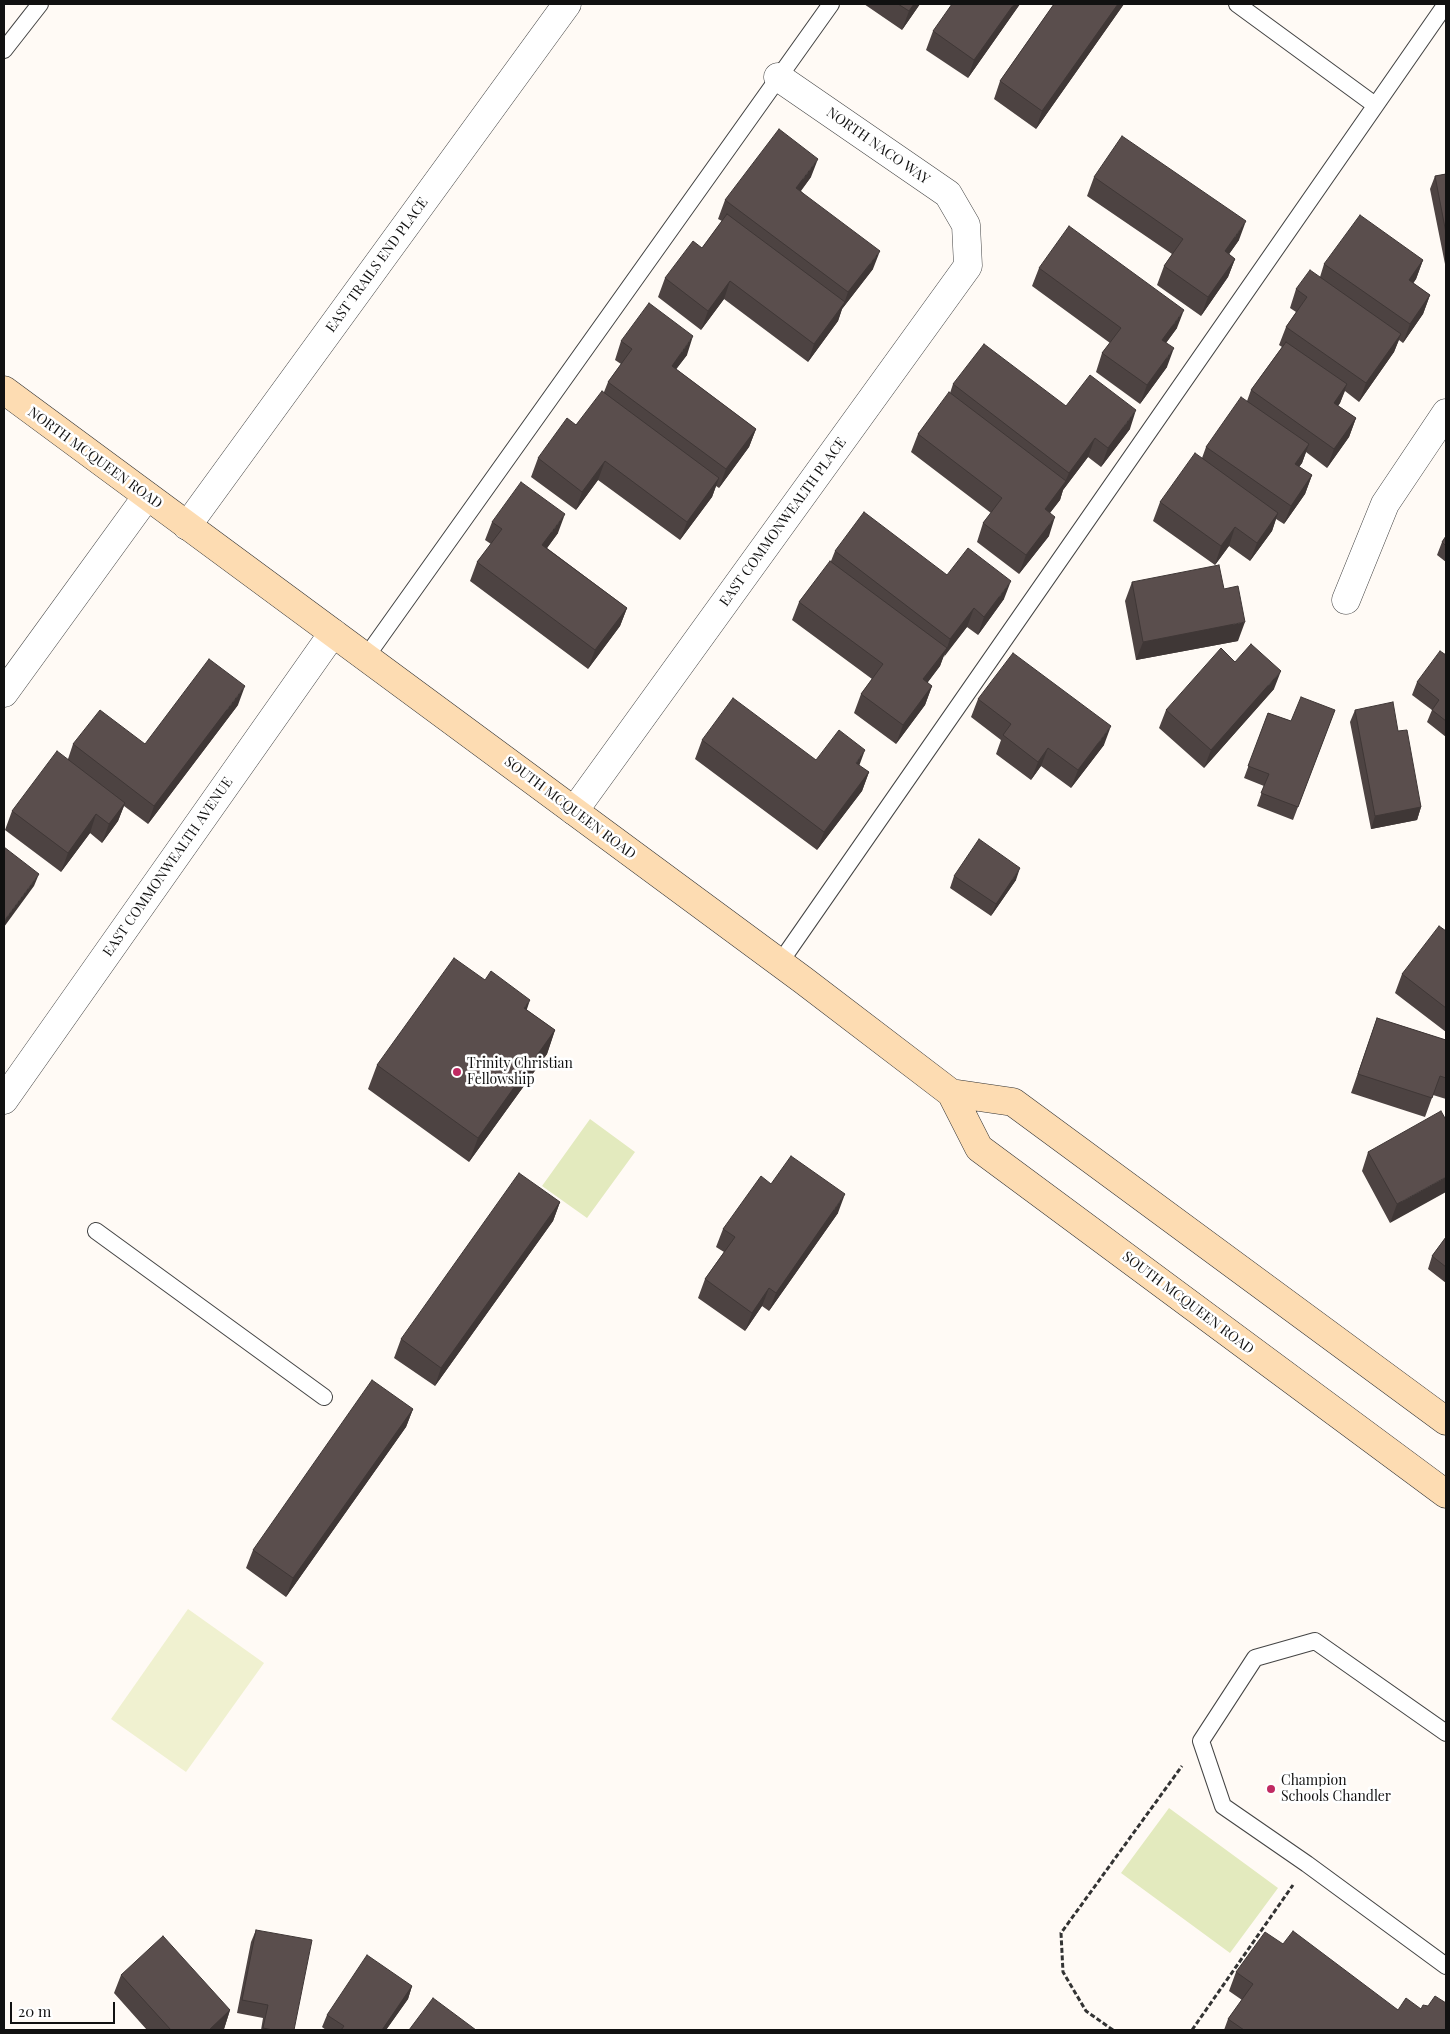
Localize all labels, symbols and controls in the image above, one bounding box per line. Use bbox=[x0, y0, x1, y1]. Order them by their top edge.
street label: NORTH NACO WAY bbox=[823, 104, 933, 188]
street label: EAST TRAILS END PLACE bbox=[322, 194, 432, 336]
street label: NORTH MCQUEEN ROAD bbox=[25, 404, 165, 512]
street label: EAST COMMONWEALTH PLACE bbox=[716, 434, 850, 610]
street label: SOUTH MCQUEEN ROAD bbox=[501, 753, 639, 863]
street label: EAST COMMONWEALTH AVENUE bbox=[100, 774, 236, 960]
place label: Trinity Christian Fellowship bbox=[467, 1056, 573, 1088]
marker: Trinity Christian Fellowship bbox=[451, 1066, 463, 1078]
street label: SOUTH MCQUEEN ROAD bbox=[1119, 1248, 1257, 1358]
place label: Champion Schools Chandler bbox=[1281, 1773, 1391, 1805]
marker: Champion Schools Chandler bbox=[1265, 1783, 1277, 1795]
scale bar bbox=[12, 1992, 118, 2024]
text: 20 m bbox=[18, 2001, 51, 2021]

